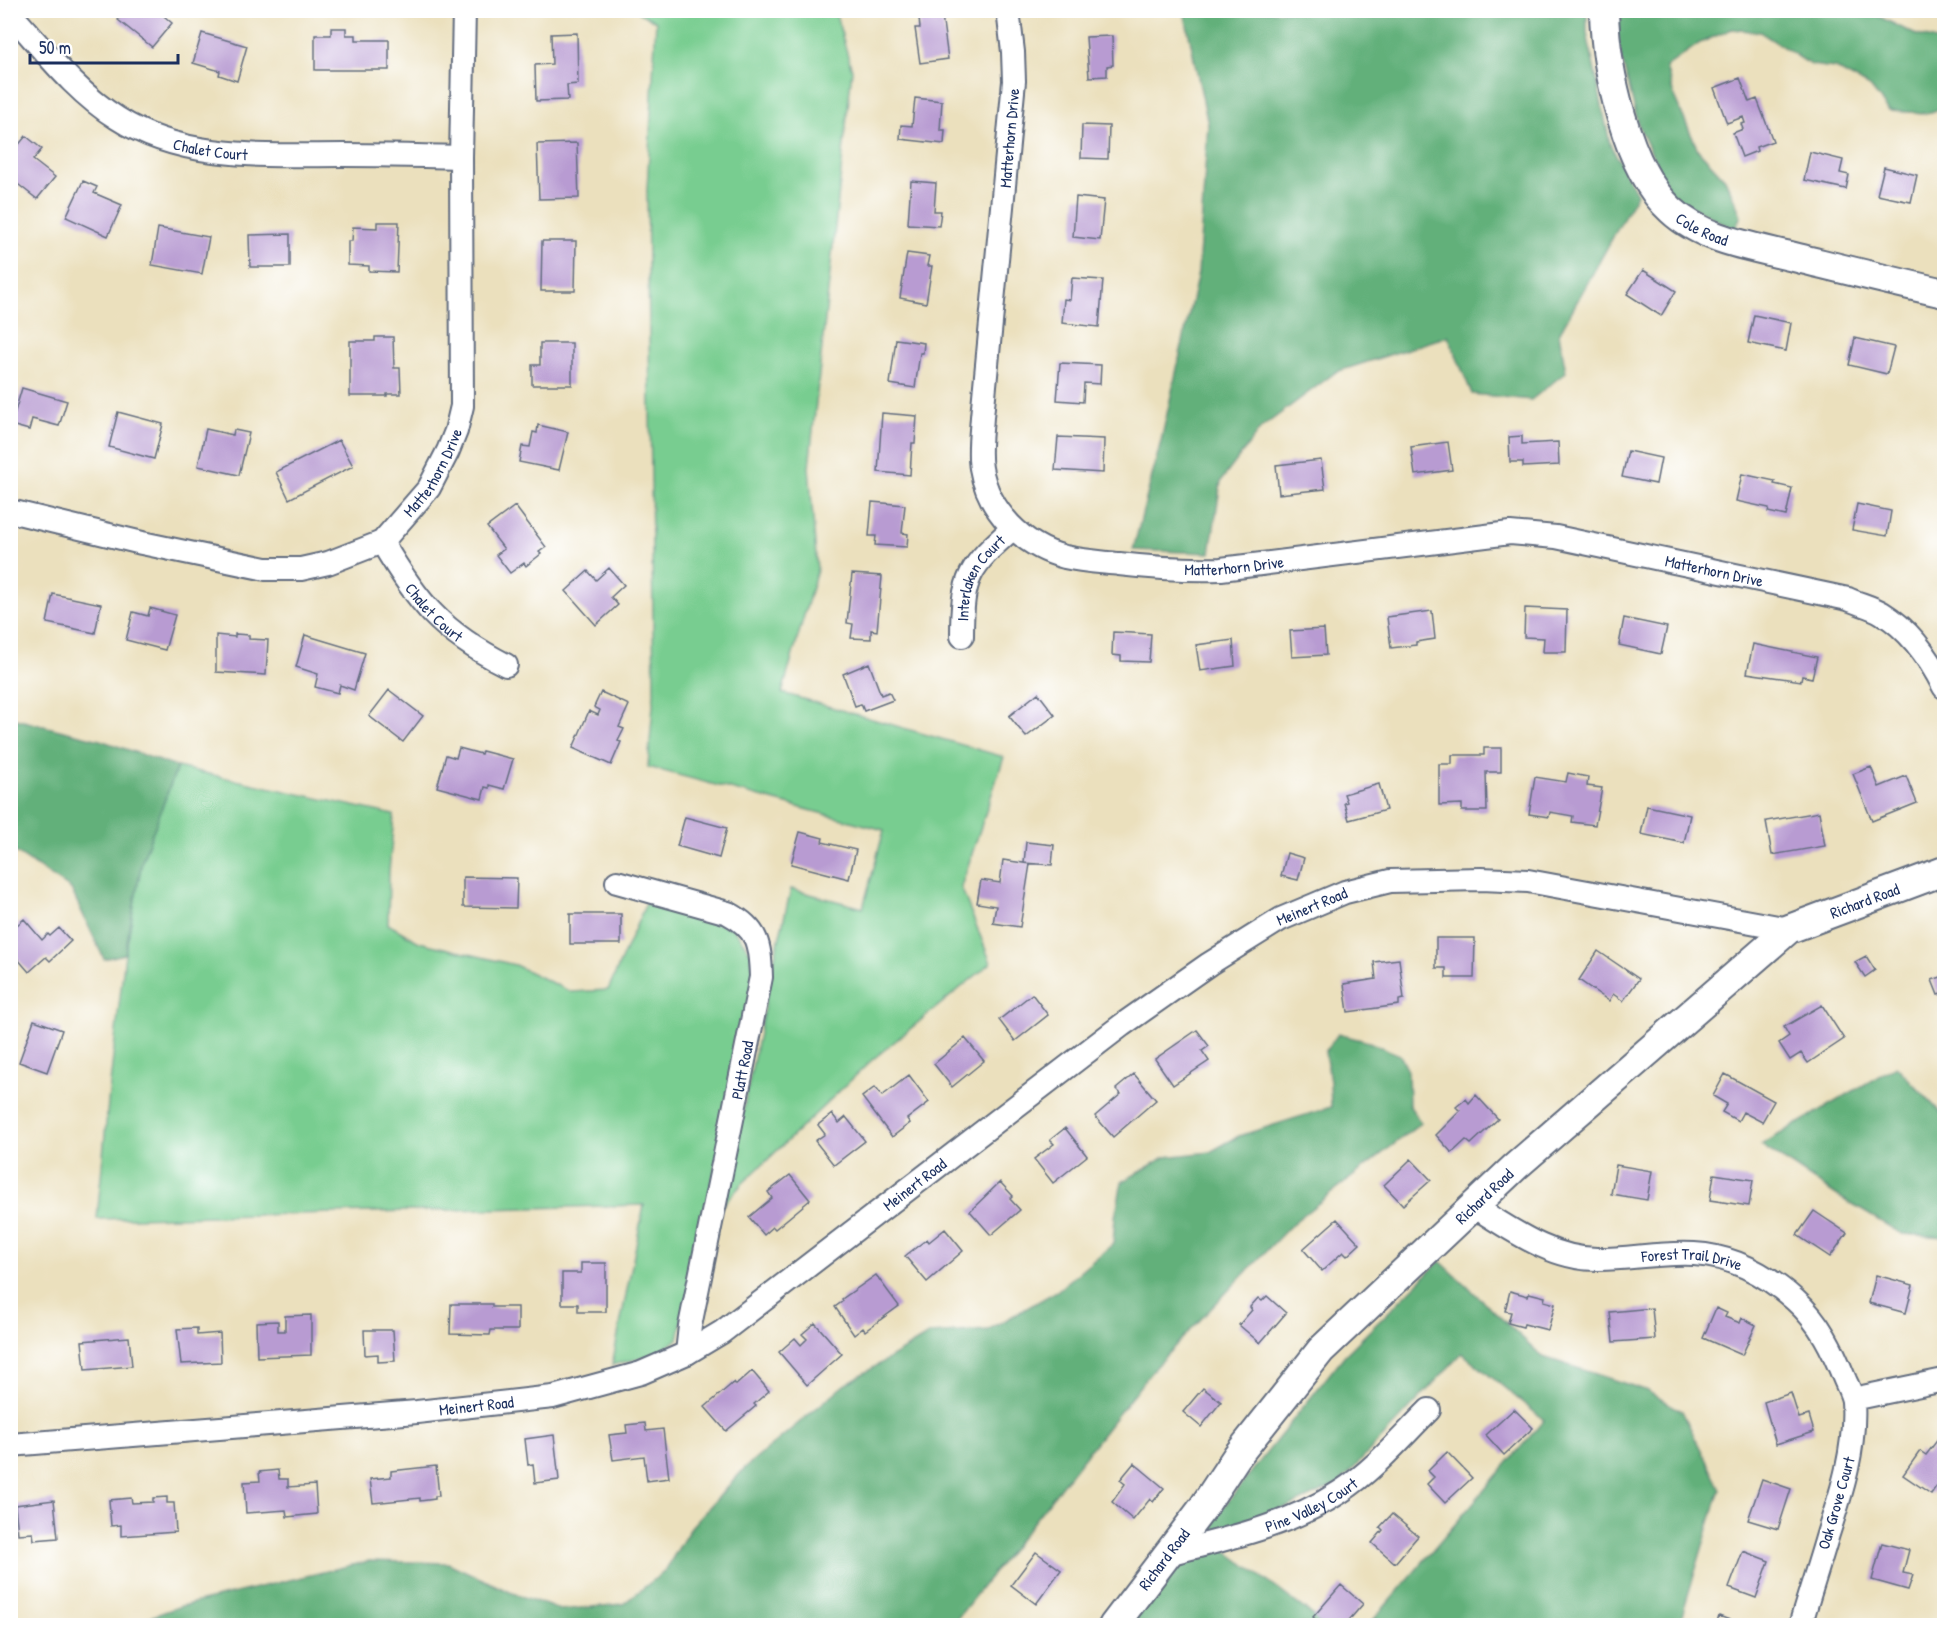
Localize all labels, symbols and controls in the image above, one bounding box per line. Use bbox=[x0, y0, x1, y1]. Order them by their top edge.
scale bar bbox=[30, 27, 178, 65]
text: 50 m bbox=[39, 35, 71, 60]
street label: Matterhorn Drive bbox=[994, 87, 1024, 189]
street label: Chalet Court bbox=[171, 132, 249, 165]
street label: Cole Road bbox=[1671, 207, 1731, 251]
street label: Matterhorn Drive bbox=[398, 424, 467, 521]
street label: Interlaken Court bbox=[951, 529, 1010, 622]
street label: Matterhorn Drive bbox=[1663, 549, 1766, 592]
street label: Matterhorn Drive bbox=[1184, 550, 1286, 580]
street label: Chalet Court bbox=[400, 578, 468, 647]
street label: Richard Road bbox=[1827, 878, 1902, 924]
street label: Meinert Road bbox=[1273, 881, 1350, 931]
street label: Platt Road bbox=[726, 1039, 758, 1101]
street label: Meinert Road bbox=[878, 1153, 951, 1216]
street label: Richard Road bbox=[1450, 1163, 1518, 1229]
street label: Forest Trail Drive bbox=[1639, 1243, 1746, 1276]
street label: Meinert Road bbox=[438, 1390, 515, 1420]
street label: Oak Grove Court bbox=[1812, 1454, 1860, 1552]
street label: Pine Valley Court bbox=[1262, 1472, 1362, 1537]
street label: Richard Road bbox=[1133, 1524, 1195, 1595]

